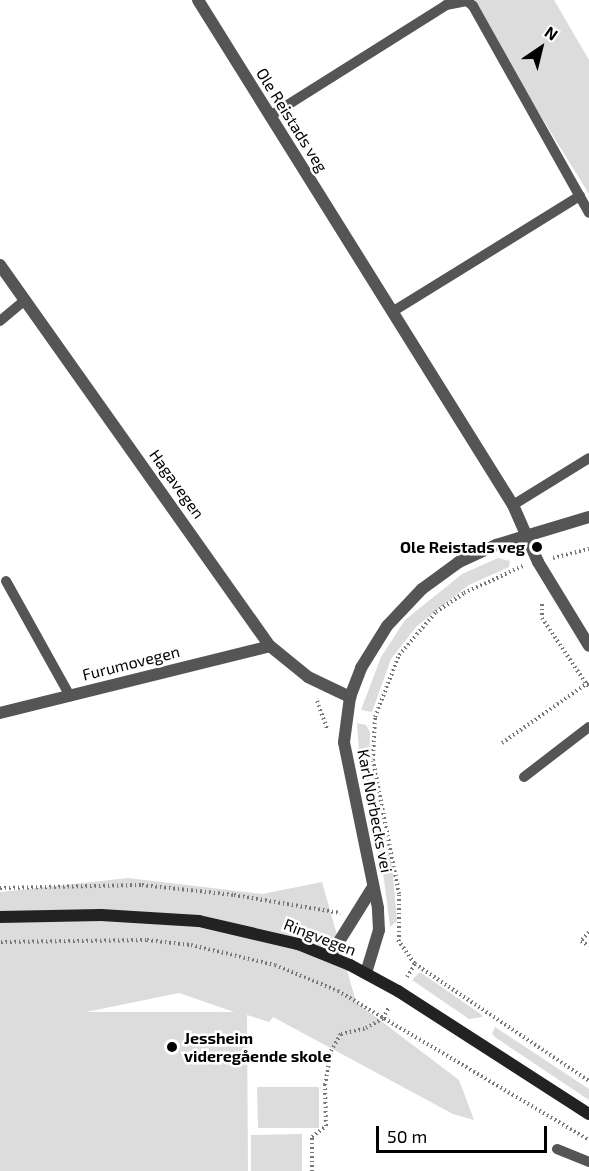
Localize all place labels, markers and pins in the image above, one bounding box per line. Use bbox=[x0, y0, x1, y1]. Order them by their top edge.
place label: Ole Reistads veg bbox=[400, 537, 525, 557]
marker: Ole Reistads veg bbox=[530, 540, 544, 554]
place label: Jessheim videregående skole bbox=[184, 1028, 332, 1066]
marker: Jessheim videregående skole bbox=[165, 1040, 179, 1054]

